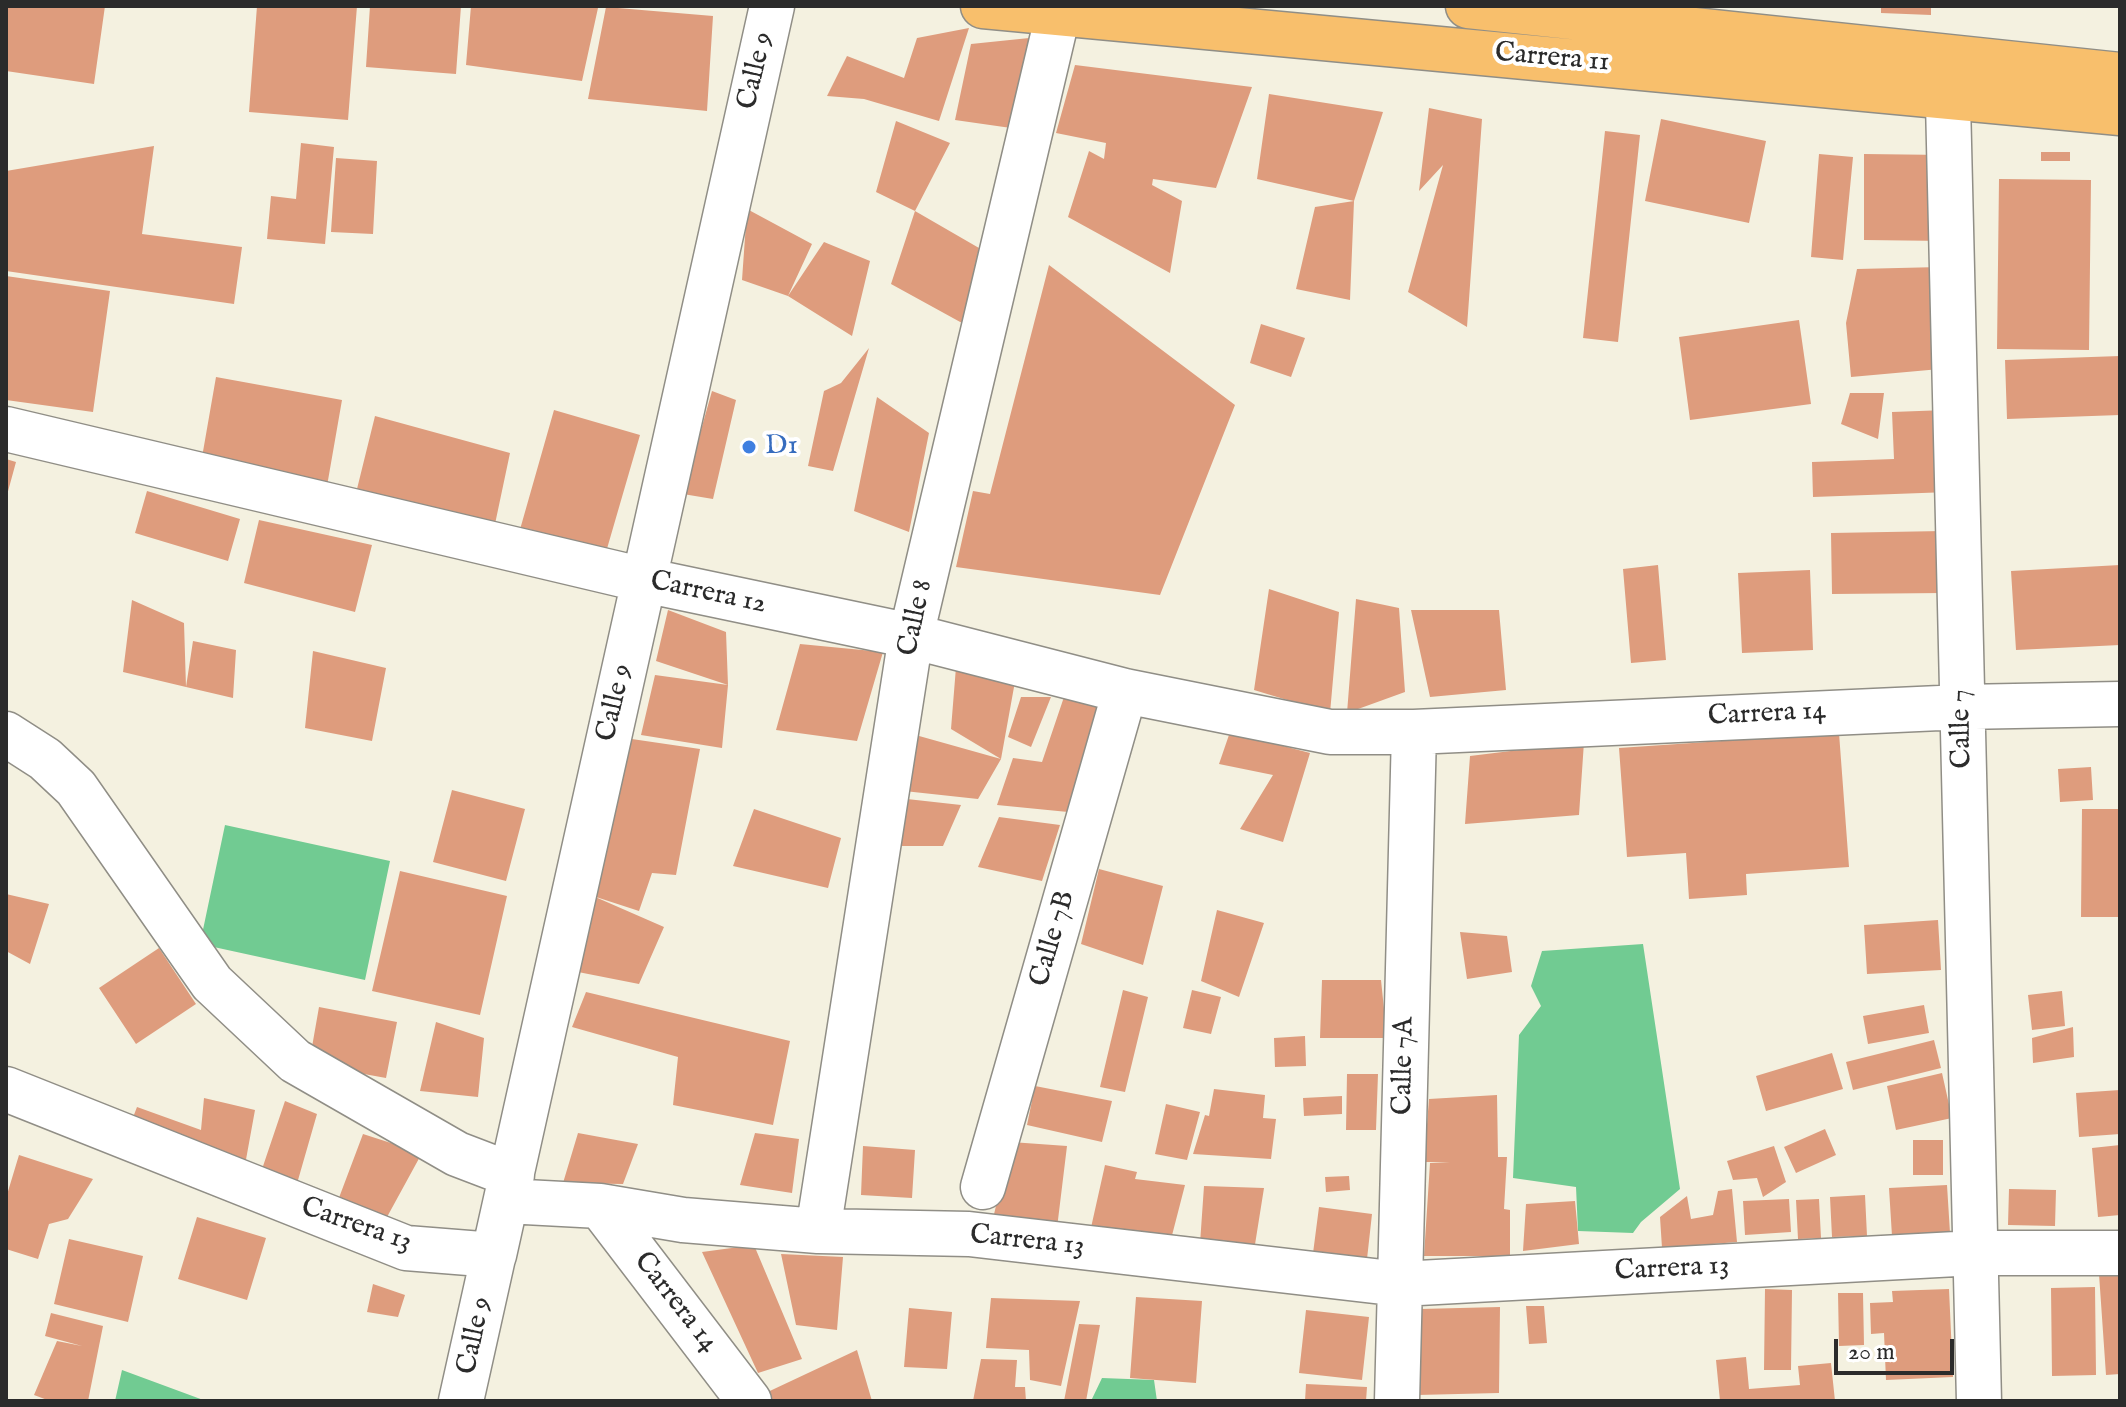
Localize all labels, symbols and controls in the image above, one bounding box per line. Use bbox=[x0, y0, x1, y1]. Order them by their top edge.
street label: Calle 9 bbox=[732, 29, 782, 113]
street label: Carrera 11 bbox=[1493, 37, 1611, 81]
place label: D1 bbox=[765, 430, 798, 464]
marker: D1 bbox=[740, 438, 758, 456]
street label: Carrera 12 bbox=[647, 565, 769, 623]
street label: Calle 8 bbox=[893, 577, 941, 659]
street label: Calle 9 bbox=[591, 661, 641, 745]
street label: Calle 7 bbox=[1946, 689, 1980, 769]
street label: Carrera 14 bbox=[1707, 695, 1827, 735]
street label: Calle 7B bbox=[1024, 887, 1084, 991]
street label: Calle 7A bbox=[1387, 1017, 1423, 1115]
street label: Carrera 13 bbox=[296, 1191, 416, 1261]
street label: Carrera 13 bbox=[968, 1219, 1086, 1265]
street label: Carrera 14 bbox=[625, 1246, 725, 1360]
street label: Carrera 13 bbox=[1614, 1250, 1730, 1290]
street label: Calle 9 bbox=[451, 1294, 501, 1378]
scale bar bbox=[1838, 1323, 1958, 1373]
text: 20 m bbox=[1848, 1337, 1895, 1368]

